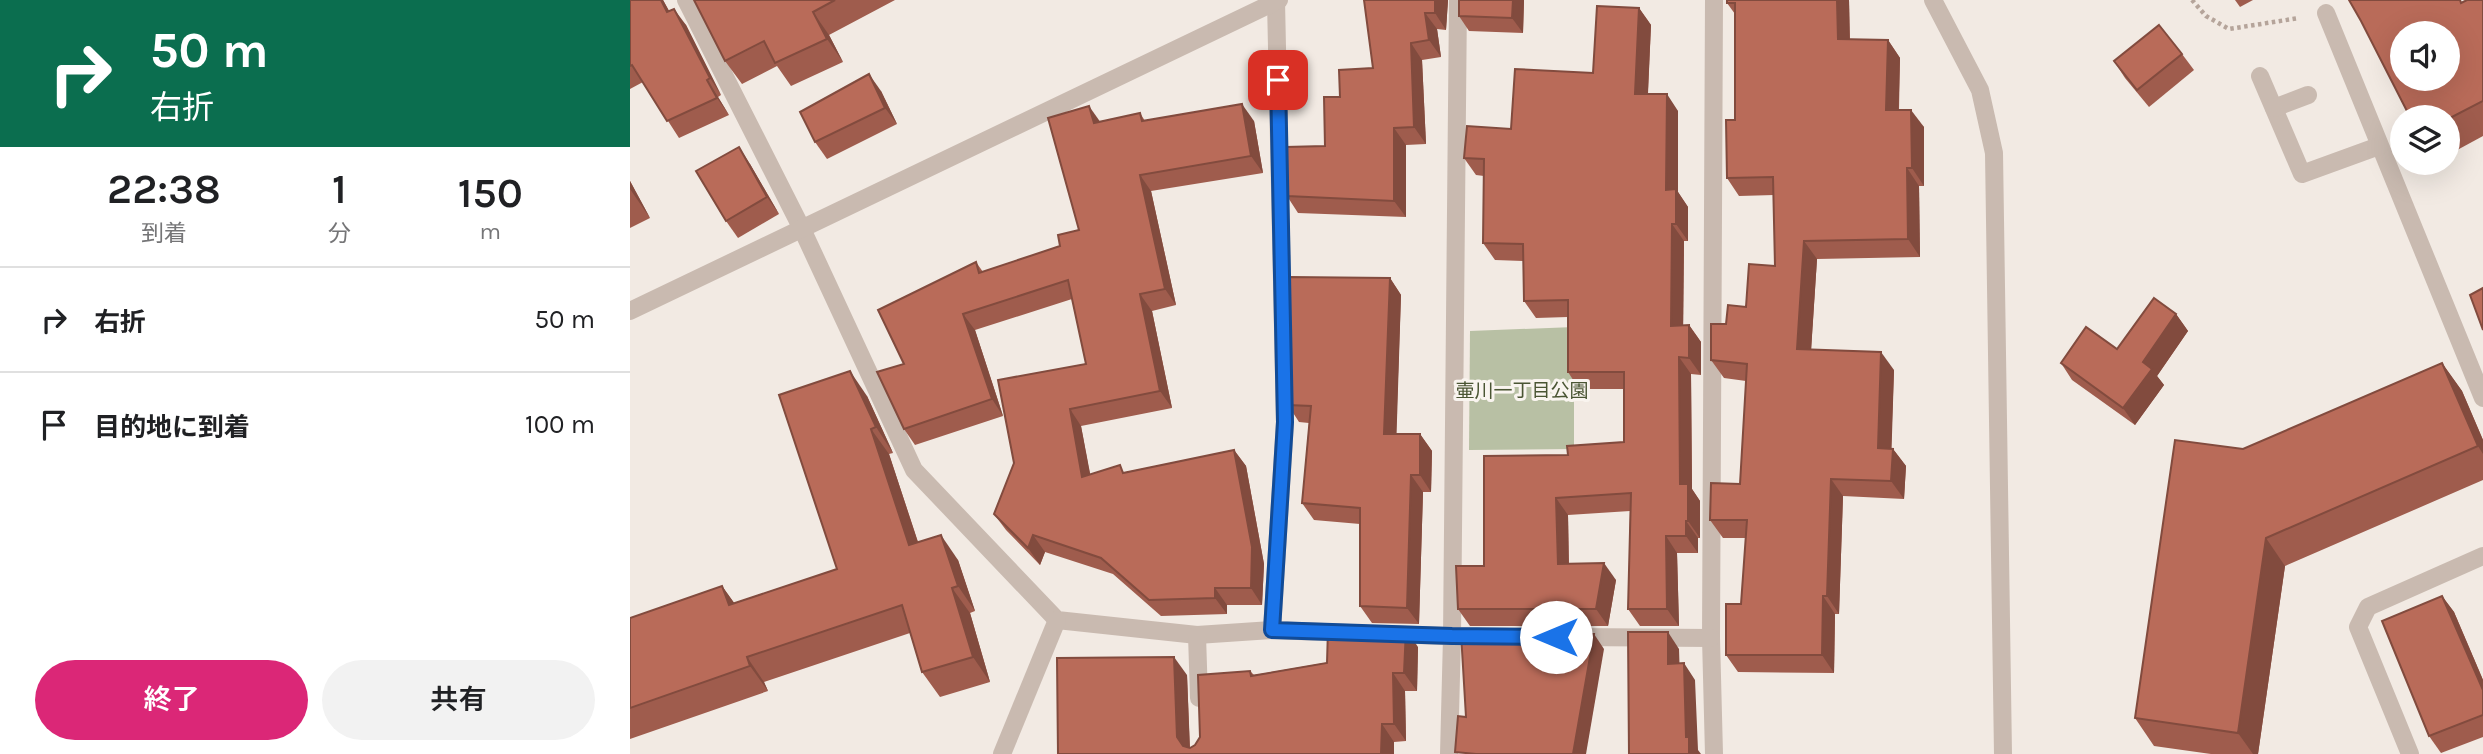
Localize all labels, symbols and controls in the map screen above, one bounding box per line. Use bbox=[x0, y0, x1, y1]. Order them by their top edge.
map controls bbox=[2390, 21, 2460, 175]
button: sound bbox=[2390, 21, 2460, 91]
text: 50 m bbox=[150, 22, 268, 79]
icon: right bbox=[35, 28, 126, 119]
pin bbox=[1248, 50, 1308, 110]
icon: arrive bbox=[1259, 61, 1297, 99]
text: 右折 bbox=[150, 89, 214, 126]
button: layers bbox=[2390, 105, 2460, 175]
text: 22:38 bbox=[107, 164, 221, 214]
text: 1 bbox=[332, 164, 347, 214]
text: 150 bbox=[458, 168, 523, 218]
text: m bbox=[480, 218, 501, 245]
text: 到着 bbox=[141, 220, 187, 247]
text: 分 bbox=[328, 220, 351, 247]
icon: right bbox=[35, 301, 73, 339]
text: 50 m bbox=[534, 304, 595, 335]
text: 右折 bbox=[94, 307, 146, 338]
park label: 壷川一丁目公園 bbox=[1455, 380, 1589, 402]
icon: arrive bbox=[35, 406, 73, 444]
text: 100 m bbox=[525, 409, 595, 440]
text: 目的地に到着 bbox=[94, 412, 250, 443]
position arrow bbox=[1519, 600, 1593, 674]
button: 終了 bbox=[35, 660, 308, 740]
button: 共有 bbox=[322, 660, 595, 740]

